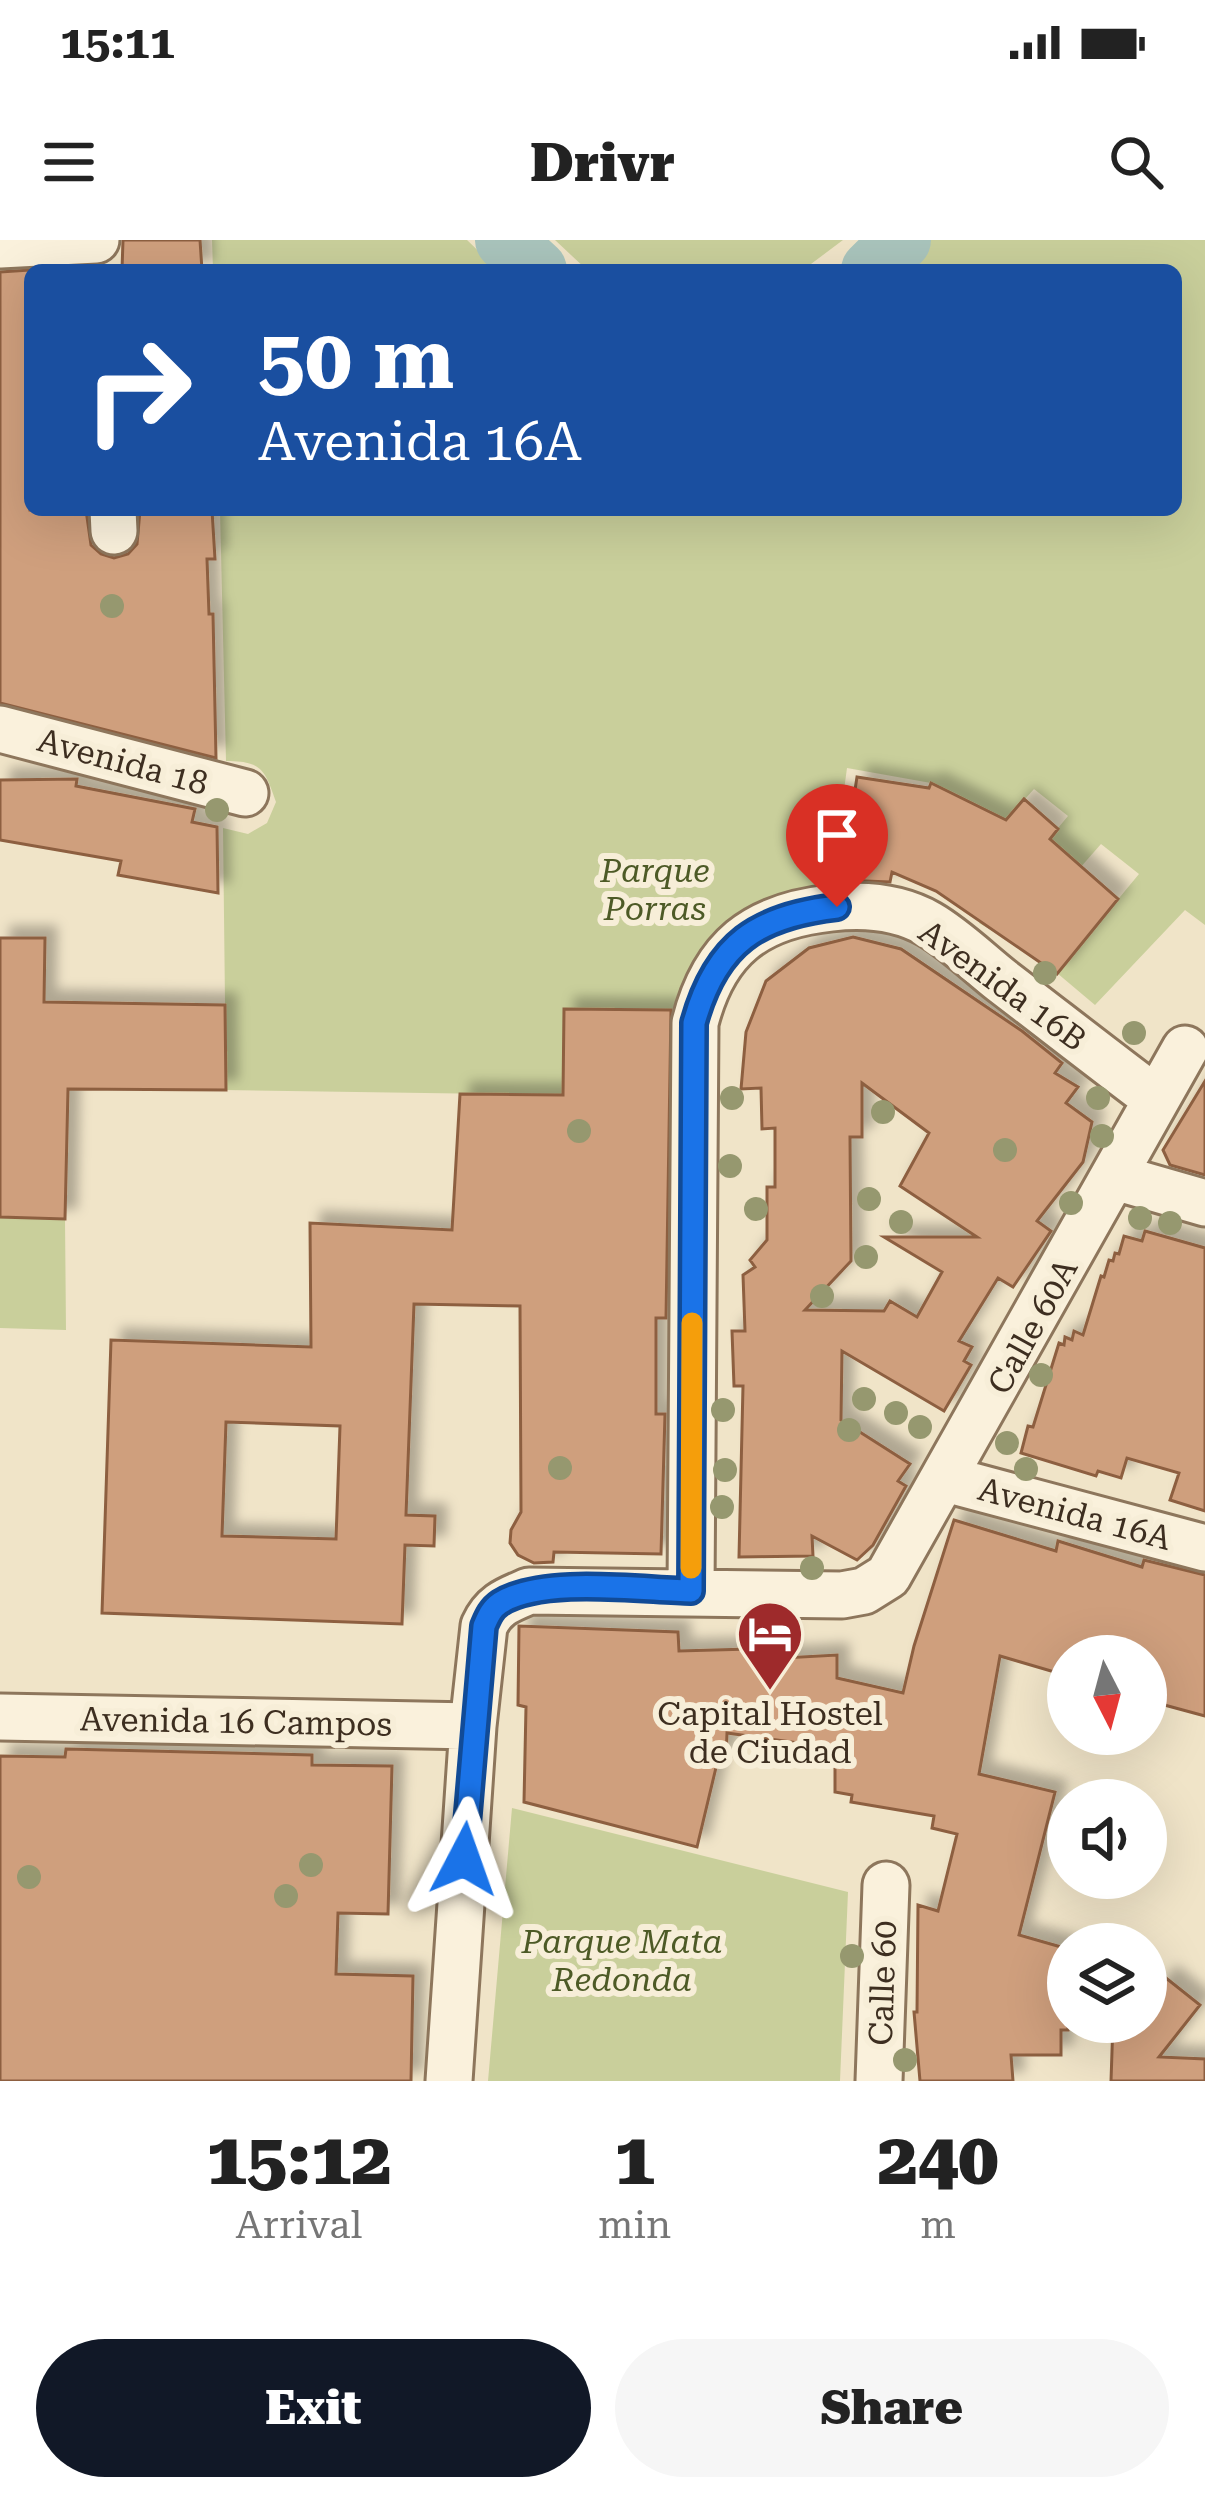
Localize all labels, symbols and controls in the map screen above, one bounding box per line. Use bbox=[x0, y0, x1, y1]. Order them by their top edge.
text: 15:11 bbox=[60, 16, 175, 69]
icon: menu bbox=[36, 129, 102, 195]
icon: search bbox=[1103, 129, 1169, 195]
text: Drivr bbox=[530, 131, 675, 194]
text: 50 m bbox=[258, 310, 454, 408]
icon: right bbox=[60, 312, 216, 468]
text: Avenida 16A bbox=[258, 410, 582, 473]
street label: Avenida 18 bbox=[33, 720, 212, 803]
pin bbox=[786, 784, 888, 907]
icon: arrive bbox=[804, 802, 870, 868]
park label: Parque Porras bbox=[599, 851, 710, 928]
street label: Avenida 16B bbox=[912, 912, 1094, 1059]
street label: Calle 60A bbox=[979, 1252, 1085, 1401]
street label: Avenida 16A bbox=[974, 1469, 1175, 1558]
hotel icon: Capital Hostel de Ciudad bbox=[735, 1599, 805, 1693]
north arrow bbox=[1047, 1635, 1167, 1755]
map controls bbox=[1047, 1635, 1167, 2043]
place label: Capital Hostel de Ciudad bbox=[657, 1694, 883, 1771]
street label: Avenida 16 Campos bbox=[80, 1699, 392, 1744]
button: sound bbox=[1047, 1779, 1167, 1899]
position arrow bbox=[401, 1796, 527, 1922]
street label: Calle 60 bbox=[861, 1920, 904, 2046]
park label: Parque Mata Redonda bbox=[521, 1922, 722, 1999]
button: layers bbox=[1047, 1923, 1167, 2043]
text: 15:12 bbox=[206, 2117, 392, 2202]
text: 1 bbox=[614, 2117, 655, 2202]
text: 240 bbox=[878, 2117, 999, 2202]
text: Arrival bbox=[236, 2202, 362, 2248]
text: min bbox=[598, 2202, 671, 2248]
text: m bbox=[920, 2202, 956, 2248]
button: Exit bbox=[36, 2339, 591, 2477]
button: Share bbox=[615, 2339, 1169, 2477]

